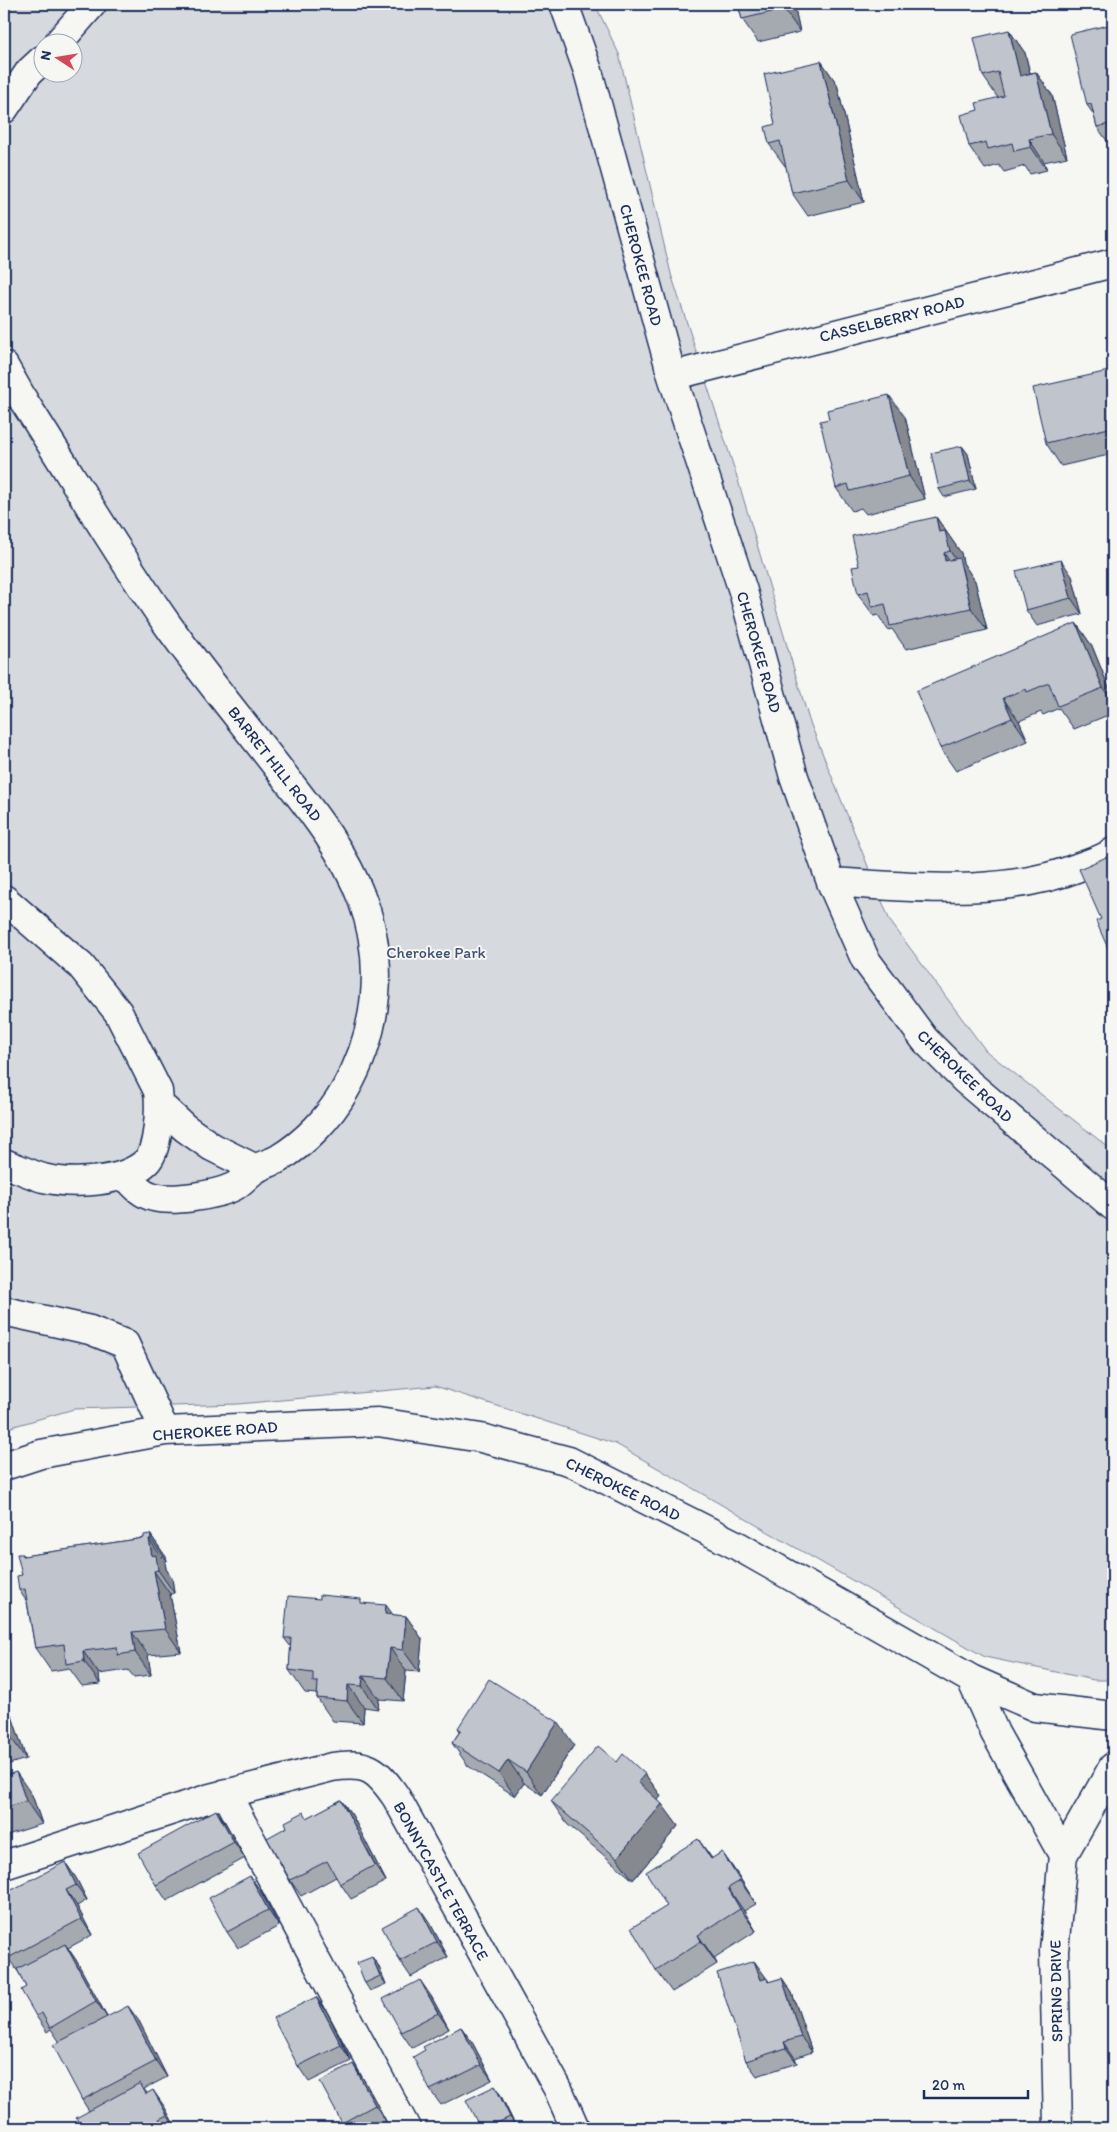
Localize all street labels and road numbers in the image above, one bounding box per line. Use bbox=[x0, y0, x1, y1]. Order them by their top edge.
street label: CHEROKEE ROAD bbox=[616, 202, 666, 328]
street label: CASSELBERRY ROAD bbox=[817, 292, 967, 346]
street label: CHEROKEE ROAD bbox=[733, 589, 785, 715]
street label: BARRET HILL ROAD bbox=[224, 703, 326, 825]
street label: CHEROKEE ROAD bbox=[913, 1026, 1017, 1126]
street label: CHEROKEE ROAD bbox=[152, 1417, 278, 1445]
street label: CHEROKEE ROAD bbox=[562, 1453, 684, 1525]
street label: BONNYCASTLE TERRACE bbox=[389, 1798, 493, 1964]
street label: SPRING DRIVE bbox=[1046, 1940, 1066, 2042]

